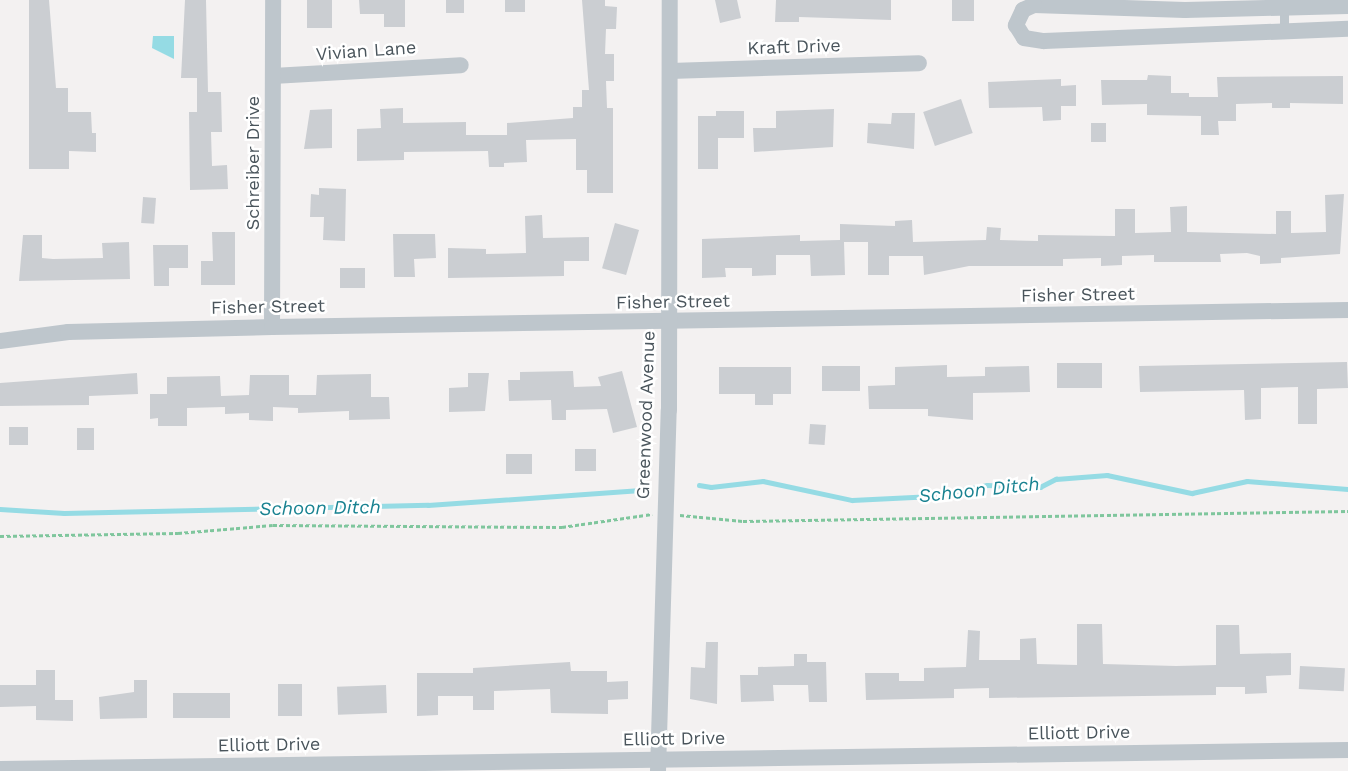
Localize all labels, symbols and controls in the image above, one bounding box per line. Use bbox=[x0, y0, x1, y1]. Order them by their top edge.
street label: Kraft Drive bbox=[747, 35, 841, 59]
street label: Vivian Lane bbox=[315, 37, 417, 65]
street label: Schreiber Drive bbox=[242, 96, 264, 230]
street label: Fisher Street bbox=[1021, 283, 1135, 307]
street label: Fisher Street bbox=[616, 290, 730, 314]
street label: Fisher Street bbox=[211, 295, 325, 319]
street label: Greenwood Avenue bbox=[632, 330, 660, 500]
water label: Schoon Ditch bbox=[917, 472, 1041, 508]
water label: Schoon Ditch bbox=[259, 496, 381, 520]
street label: Elliott Drive bbox=[1027, 721, 1131, 745]
street label: Elliott Drive bbox=[622, 727, 726, 751]
street label: Elliott Drive bbox=[217, 733, 321, 757]

